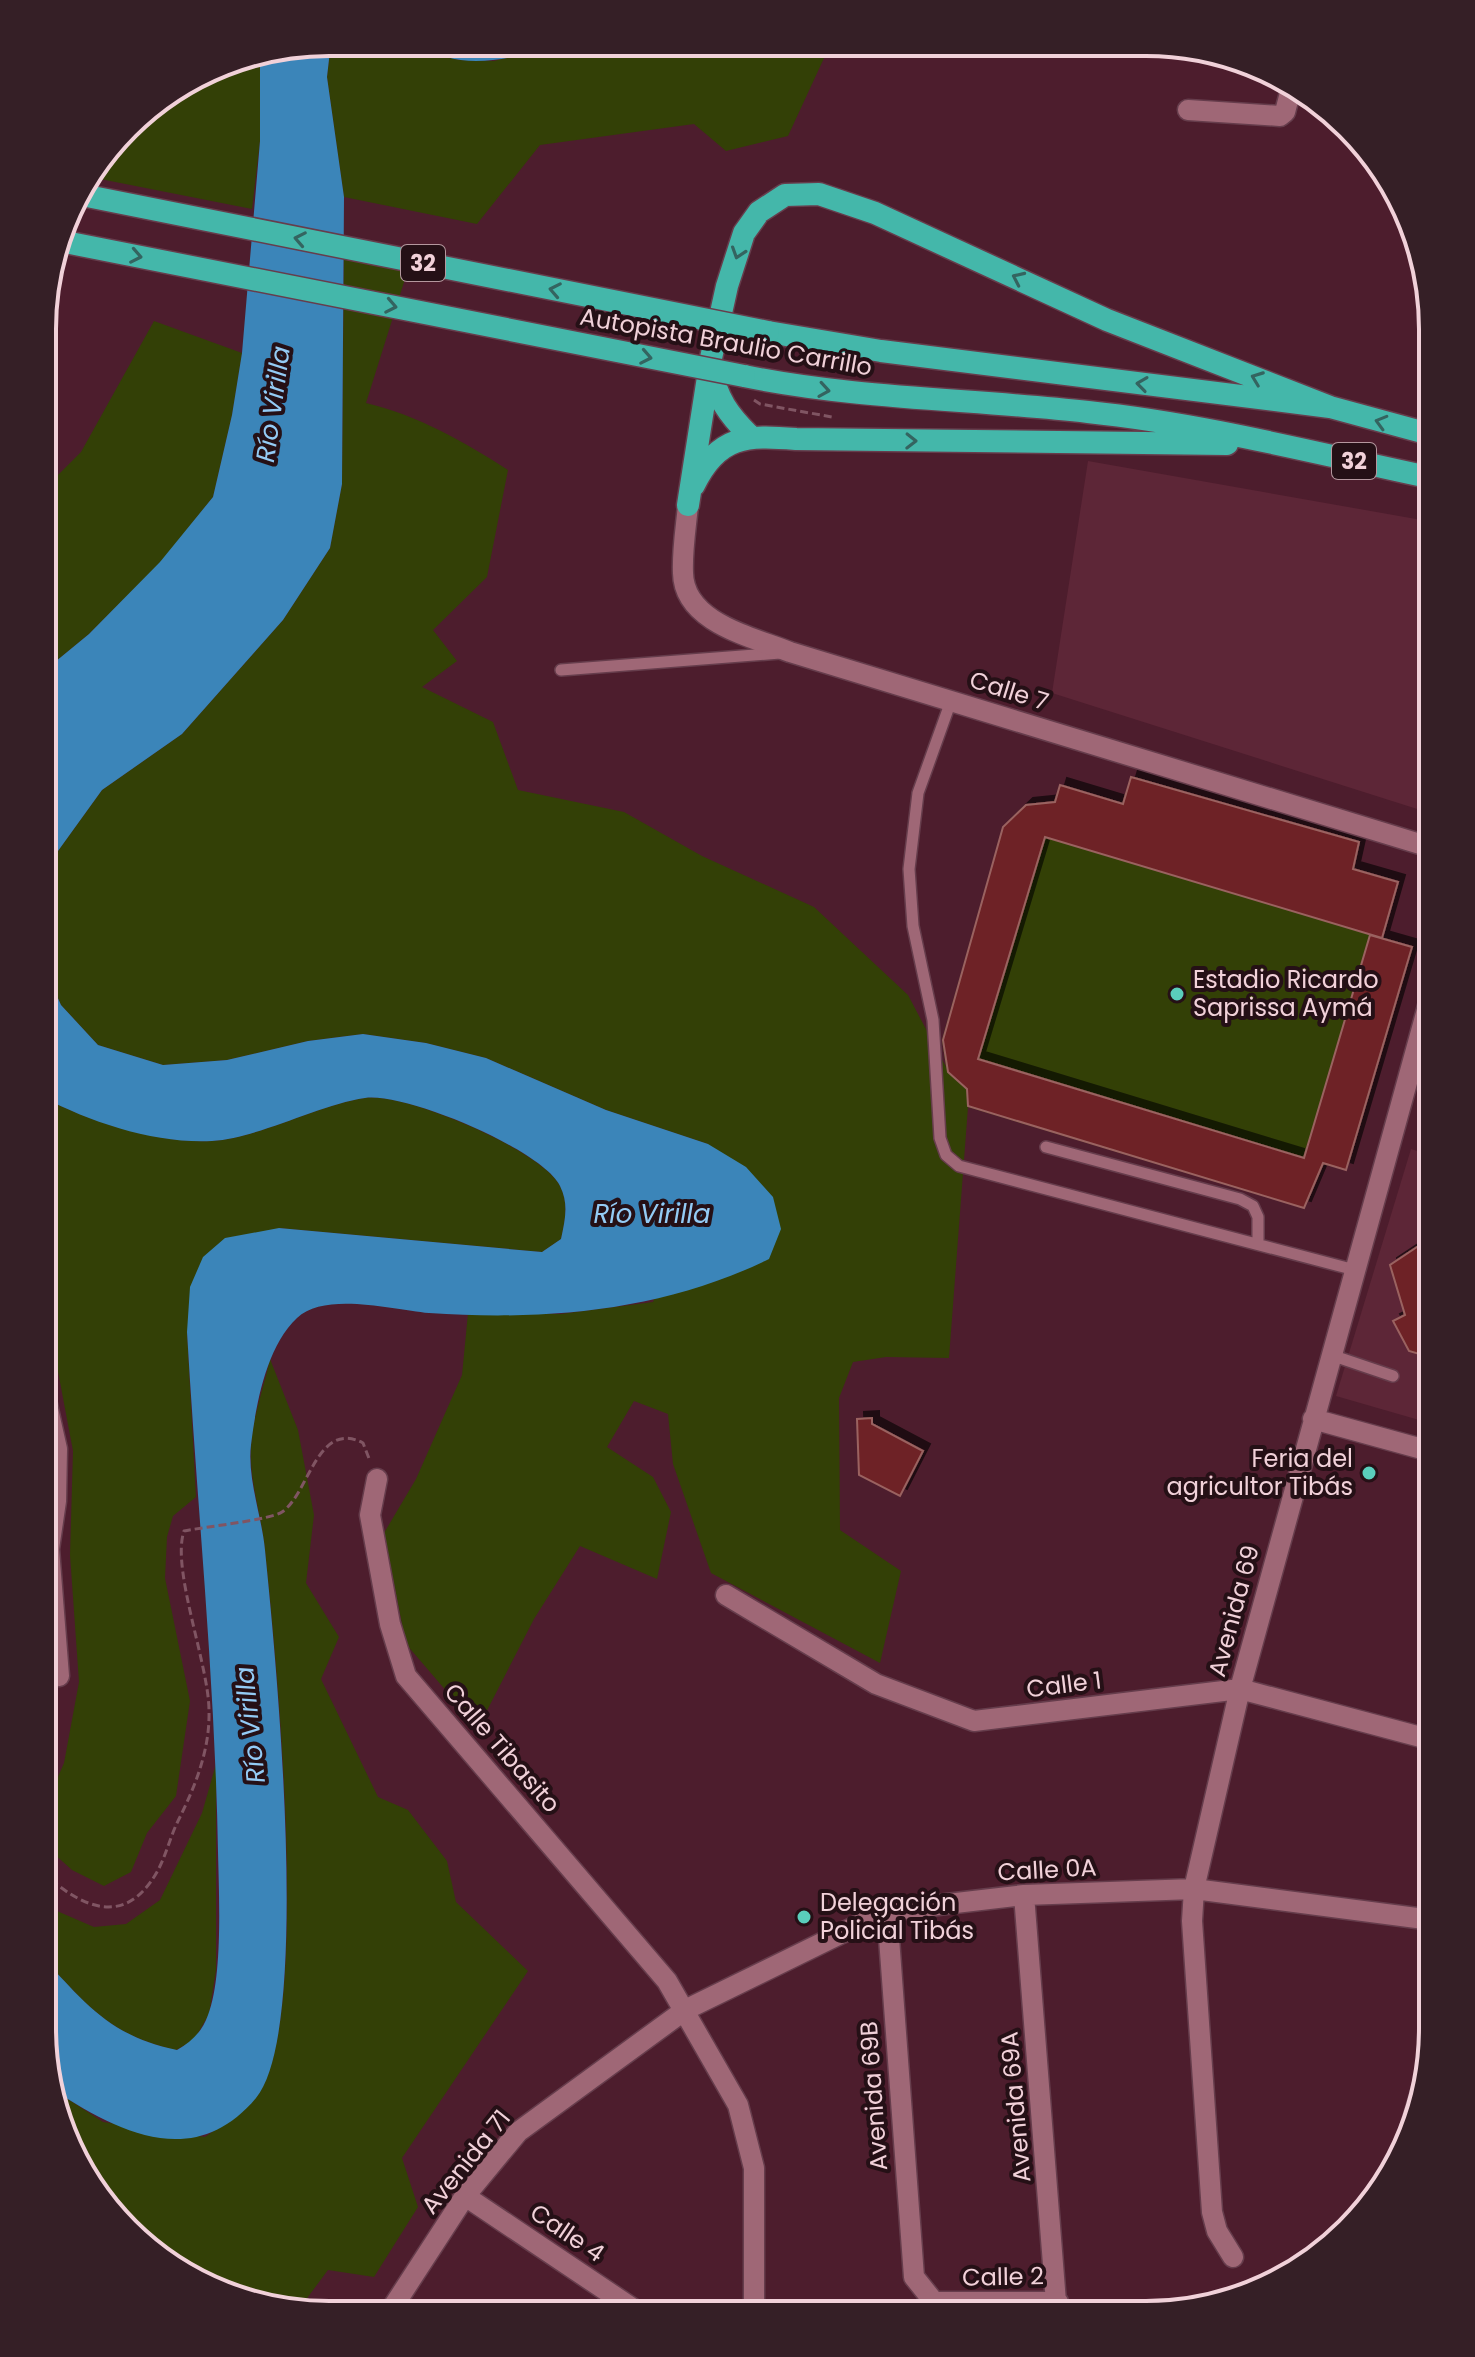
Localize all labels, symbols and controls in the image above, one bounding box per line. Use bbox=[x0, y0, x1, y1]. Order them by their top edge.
one-way arrow bbox=[293, 231, 307, 248]
road number: 32 bbox=[401, 245, 445, 281]
one-way arrow bbox=[731, 245, 747, 259]
one-way arrow bbox=[129, 247, 143, 264]
one-way arrow bbox=[1011, 272, 1026, 288]
one-way arrow bbox=[548, 282, 561, 299]
one-way arrow bbox=[385, 297, 398, 314]
street label: Autopista Braulio Carrillo bbox=[577, 300, 875, 383]
water label: Río Virilla bbox=[247, 344, 299, 464]
one-way arrow bbox=[639, 348, 653, 365]
one-way arrow bbox=[1251, 372, 1265, 388]
one-way arrow bbox=[1135, 376, 1148, 393]
one-way arrow bbox=[817, 380, 831, 397]
one-way arrow bbox=[1375, 415, 1389, 431]
one-way arrow bbox=[905, 432, 918, 450]
road number: 32 bbox=[1332, 443, 1376, 479]
street label: Calle 7 bbox=[966, 663, 1053, 718]
place label: Estadio Ricardo Saprissa Aymá bbox=[1193, 963, 1379, 1024]
marker: Estadio Ricardo Saprissa Aymá bbox=[1168, 985, 1186, 1003]
water label: Río Virilla bbox=[593, 1196, 711, 1232]
place label: Feria del agricultor Tibás bbox=[1167, 1442, 1353, 1503]
marker: Feria del agricultor Tibás bbox=[1360, 1464, 1378, 1482]
street label: Avenida 69 bbox=[1200, 1541, 1267, 1680]
street label: Calle 1 bbox=[1024, 1664, 1103, 1705]
water label: Río Virilla bbox=[226, 1665, 274, 1785]
street label: Calle Tibasito bbox=[437, 1676, 568, 1820]
street label: Calle 0A bbox=[997, 1850, 1097, 1889]
place label: Delegación Policial Tibás bbox=[820, 1886, 974, 1947]
marker: Delegación Policial Tibás bbox=[795, 1908, 813, 1926]
street label: Avenida 69B bbox=[852, 2020, 895, 2172]
street label: Avenida 69A bbox=[992, 2030, 1039, 2184]
street label: Avenida 71 bbox=[413, 2103, 518, 2221]
street label: Calle 4 bbox=[524, 2196, 611, 2269]
street label: Calle 2 bbox=[962, 2259, 1044, 2294]

